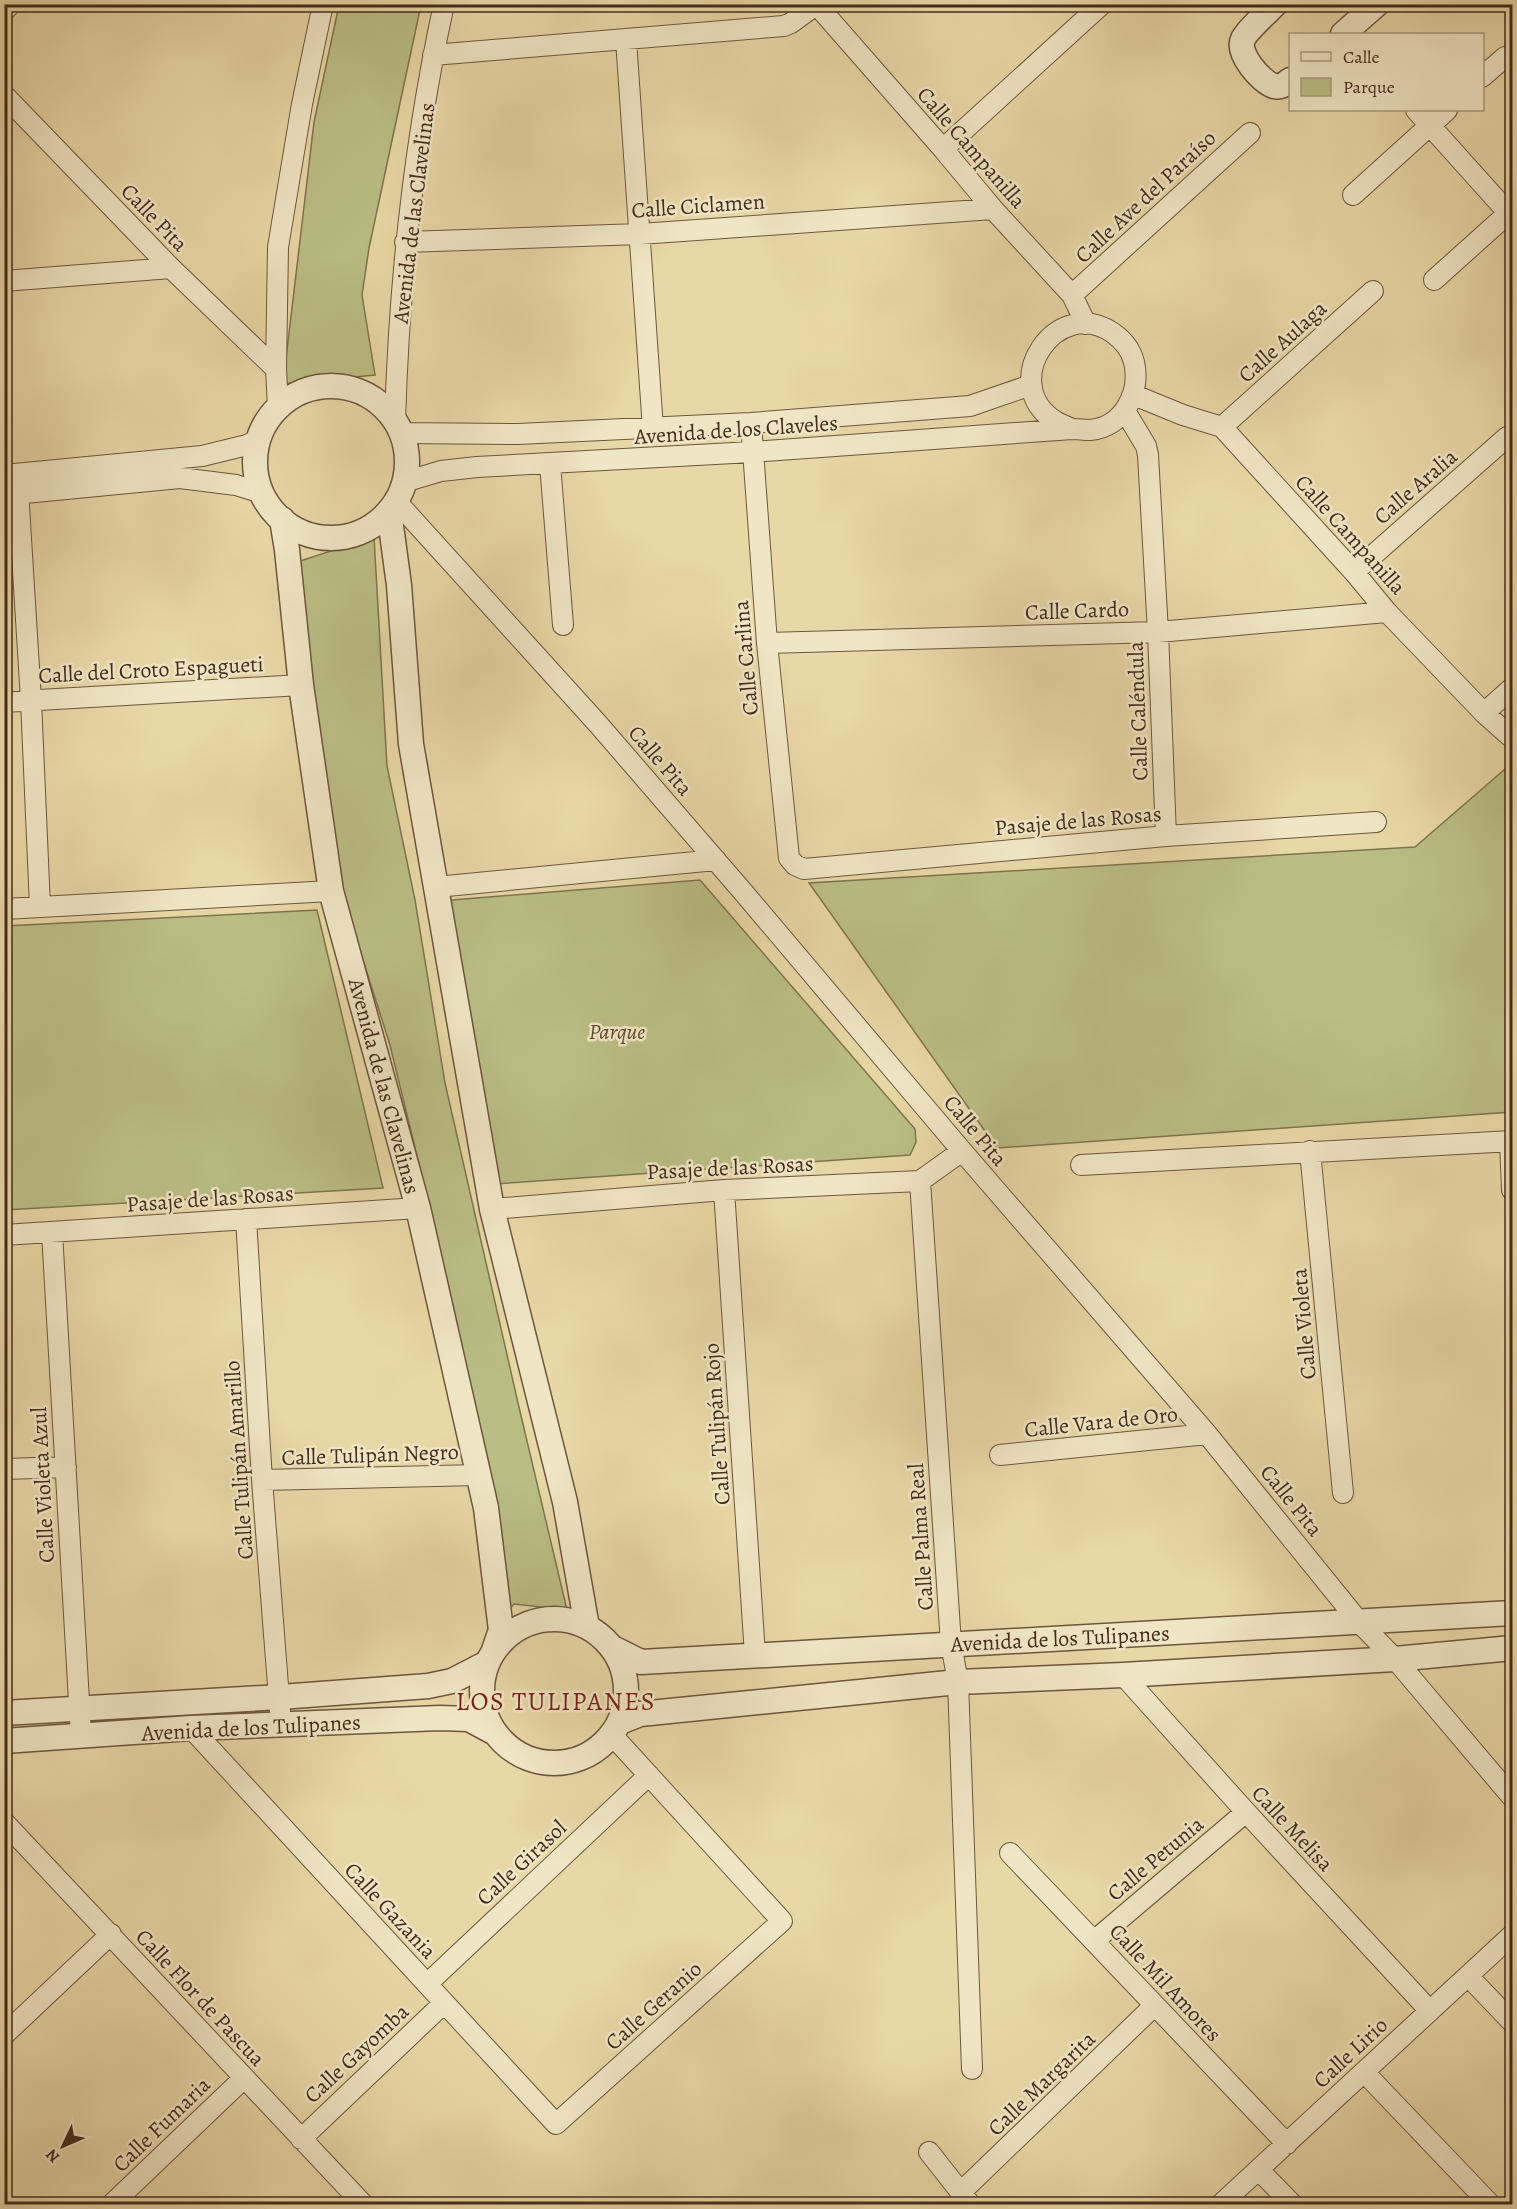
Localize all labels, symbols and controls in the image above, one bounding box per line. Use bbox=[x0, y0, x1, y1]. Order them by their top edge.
legend bbox=[1289, 33, 1484, 111]
text: Calle bbox=[1343, 45, 1380, 69]
text: Parque bbox=[1343, 75, 1395, 99]
street label: Calle Campanilla bbox=[910, 80, 1033, 216]
street label: Avenida de las Clavelinas bbox=[385, 101, 442, 326]
street label: Calle Ave del Paraíso bbox=[1069, 123, 1223, 270]
street label: Calle Pita bbox=[114, 177, 195, 259]
street label: Calle Ciclamen bbox=[630, 186, 766, 226]
street label: Calle Aulaga bbox=[1232, 293, 1334, 390]
street label: Avenida de los Claveles bbox=[632, 408, 839, 452]
street label: Calle Aralia bbox=[1367, 442, 1464, 531]
street label: Calle Campanilla bbox=[1288, 468, 1413, 602]
street label: Calle Cardo bbox=[1025, 594, 1130, 628]
street label: Calle Carlina bbox=[726, 598, 766, 717]
street label: Calle Caléndula bbox=[1121, 640, 1155, 781]
street label: Calle del Croto Espagueti bbox=[38, 649, 264, 691]
street label: Calle Pita bbox=[621, 719, 700, 803]
street label: Pasaje de las Rosas bbox=[993, 799, 1163, 843]
street label: Avenida de las Clavelinas bbox=[341, 974, 427, 1197]
park label: Parque bbox=[589, 1017, 645, 1047]
street label: Calle Pita bbox=[937, 1089, 1014, 1173]
street label: Pasaje de las Rosas bbox=[646, 1149, 814, 1187]
street label: Pasaje de las Rosas bbox=[126, 1178, 295, 1220]
street label: Calle Violeta bbox=[1284, 1266, 1324, 1381]
street label: Calle Tulipán Rojo bbox=[696, 1342, 738, 1506]
street label: Calle Tulipán Amarillo bbox=[217, 1359, 261, 1560]
street label: Calle Vara de Oro bbox=[1023, 1399, 1179, 1445]
street label: Calle Violeta Azul bbox=[24, 1406, 62, 1564]
street label: Calle Tulipán Negro bbox=[281, 1437, 459, 1473]
street label: Calle Pita bbox=[1253, 1458, 1330, 1544]
street label: Calle Palma Real bbox=[901, 1462, 941, 1612]
street label: Avenida de los Tulipanes bbox=[949, 1618, 1170, 1660]
district label: LOS TULIPANES bbox=[456, 1684, 656, 1719]
street label: Avenida de los Tulipanes bbox=[140, 1707, 361, 1749]
street label: Calle Melisa bbox=[1245, 1779, 1340, 1879]
street label: Calle Petunia bbox=[1101, 1809, 1211, 1908]
street label: Calle Girasol bbox=[470, 1813, 573, 1912]
street label: Calle Gazania bbox=[338, 1856, 444, 1966]
street label: Calle Mil Amores bbox=[1103, 1917, 1228, 2048]
street label: Calle Flor de Pascua bbox=[129, 1922, 272, 2073]
street label: Calle Geranio bbox=[599, 1954, 709, 2057]
street label: Calle Gayomba bbox=[298, 1997, 416, 2110]
street label: Calle Lirio bbox=[1307, 2010, 1395, 2095]
street label: Calle Margarita bbox=[981, 2024, 1103, 2143]
street label: Calle Fumaria bbox=[106, 2070, 218, 2179]
north arrow bbox=[33, 2116, 93, 2176]
text: N bbox=[41, 2144, 65, 2168]

